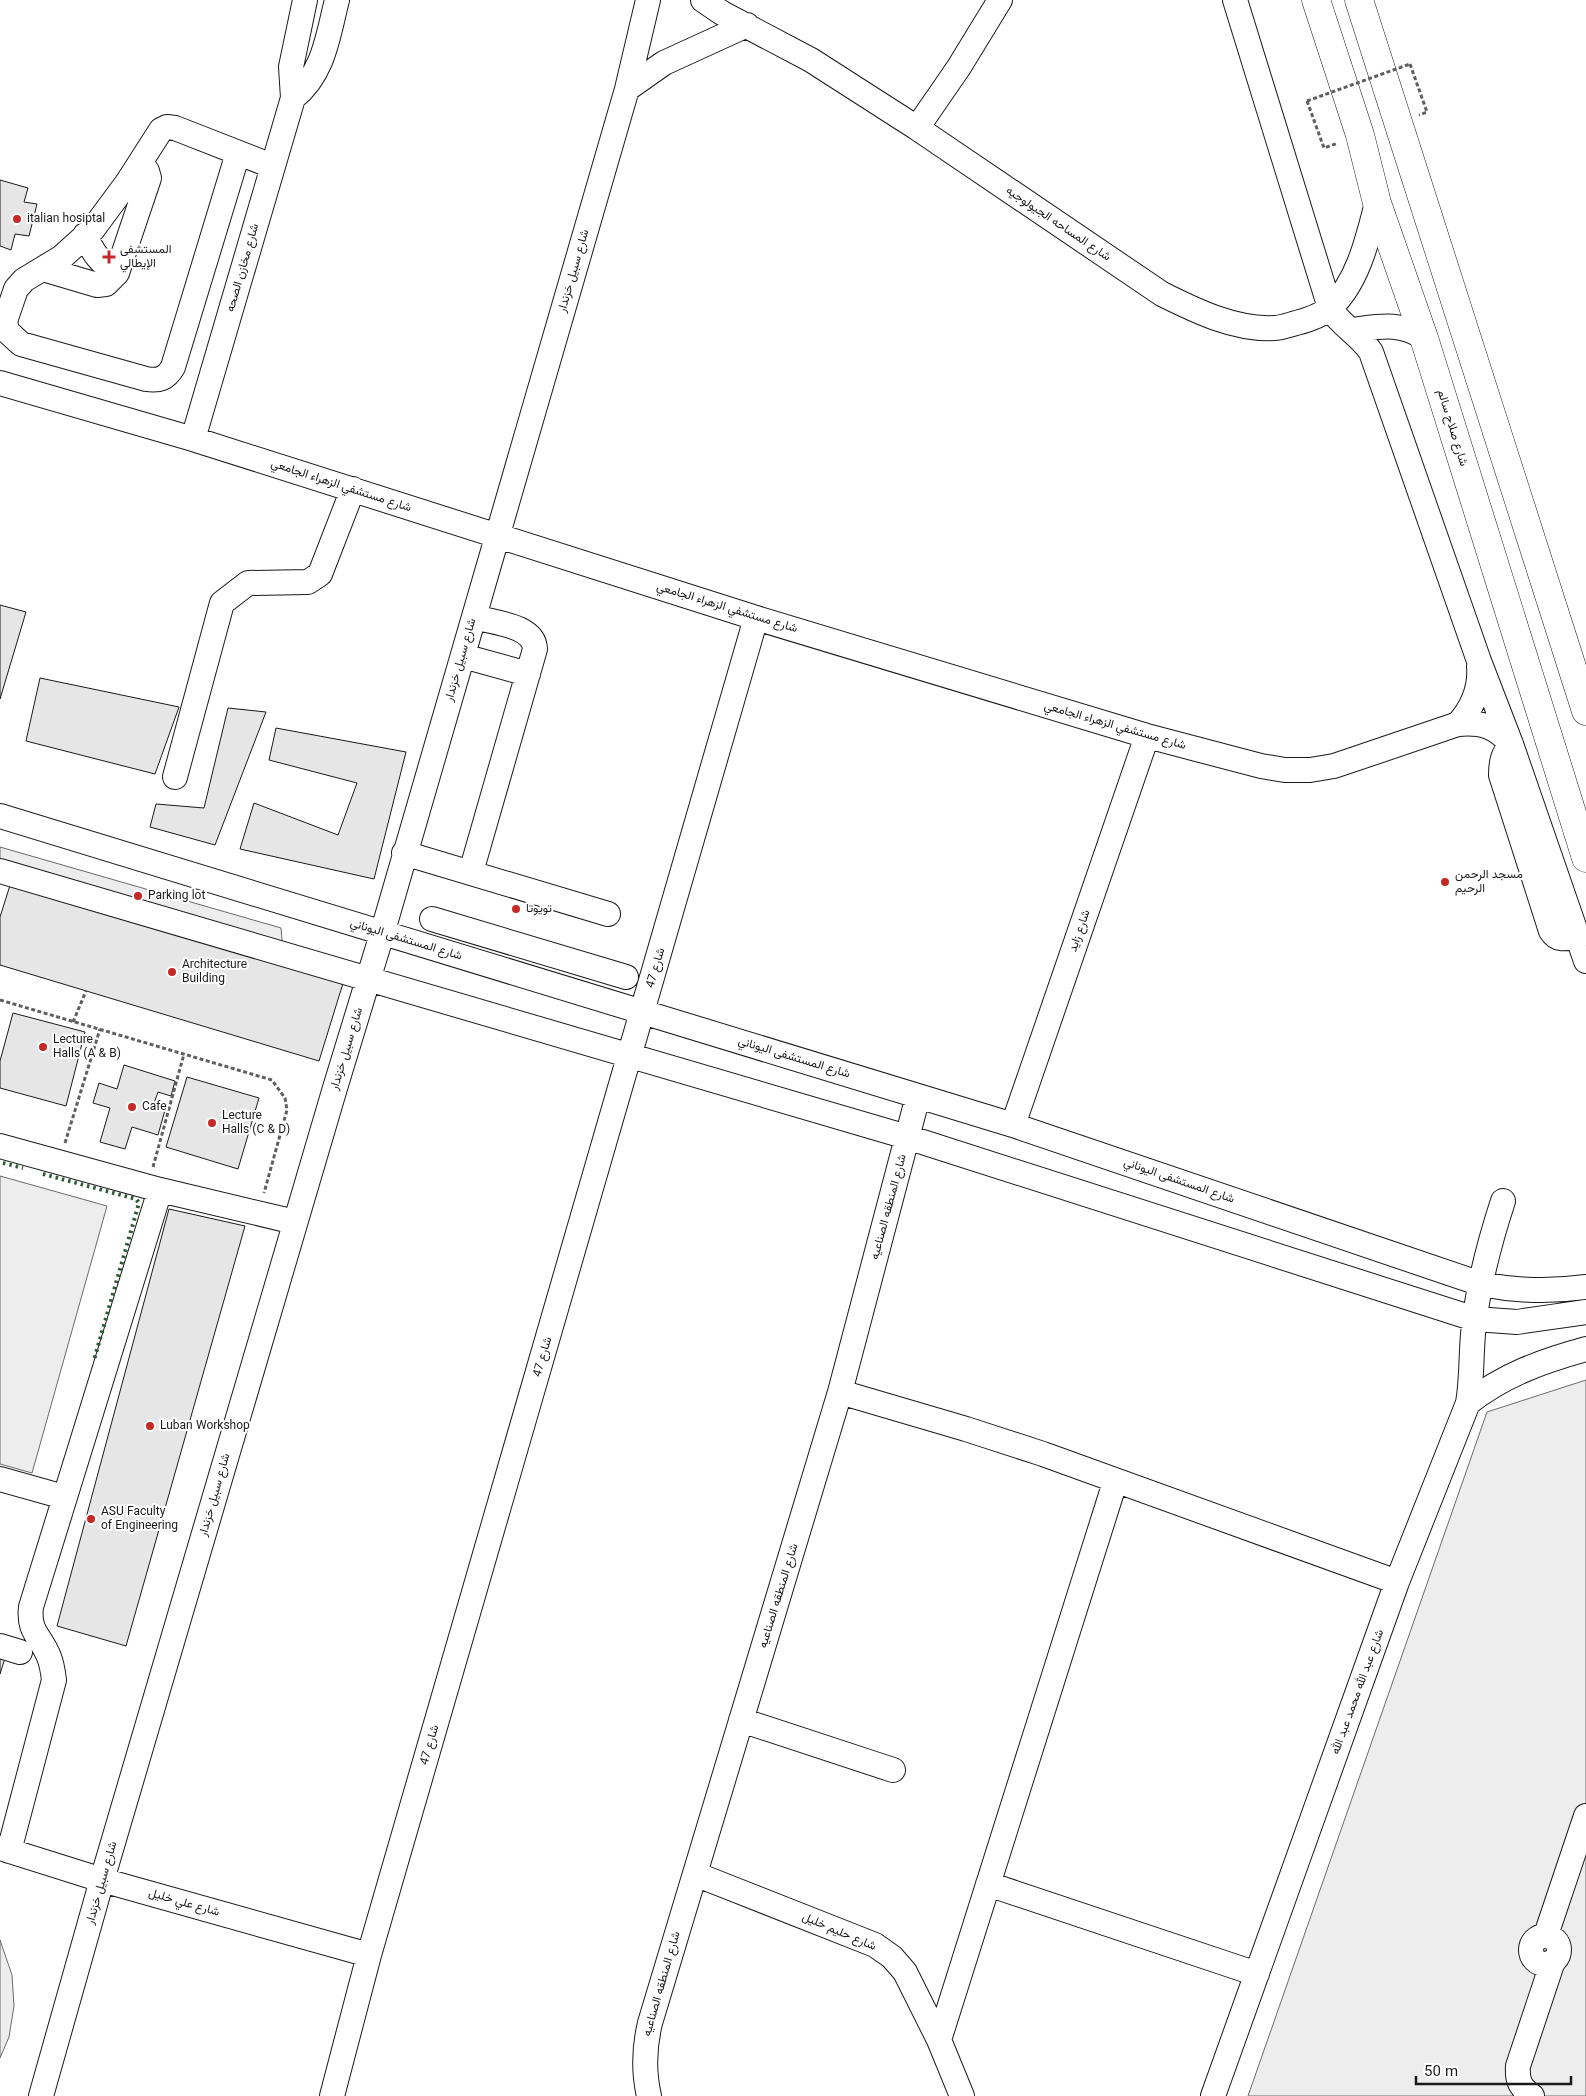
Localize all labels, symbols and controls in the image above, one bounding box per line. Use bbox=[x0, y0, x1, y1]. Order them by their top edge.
street label: شارع المساحه الجيولوجيه bbox=[1002, 182, 1114, 266]
place label: italian hosiptal bbox=[27, 210, 105, 228]
marker: italian hosiptal bbox=[11, 213, 23, 225]
street label: شارع مخازن الصحه bbox=[222, 222, 264, 314]
street label: شارع سبيل خزندار bbox=[553, 227, 594, 316]
place label: المستشفى الإيطالي bbox=[120, 241, 171, 273]
marker: المستشفى الإيطالي bbox=[102, 250, 116, 264]
street label: شارع صلاح سالم bbox=[1432, 387, 1472, 469]
street label: شارع مستشفي الزهراء الجامعي bbox=[268, 455, 414, 517]
street label: شارع مستشفي الزهراء الجامعي bbox=[654, 578, 800, 638]
street label: شارع سبيل خزندار bbox=[440, 616, 481, 705]
street label: شارع مستشفي الزهراء الجامعي bbox=[1042, 697, 1188, 755]
place label: مسجد الرحمن الرحيم bbox=[1455, 866, 1523, 898]
marker: مسجد الرحمن الرحيم bbox=[1439, 876, 1451, 888]
place label: Parking lot bbox=[148, 887, 205, 905]
marker: Parking lot bbox=[132, 890, 144, 902]
place label: تويوتا bbox=[526, 900, 552, 918]
marker: تويوتا bbox=[510, 903, 522, 915]
street label: شارع زايد bbox=[1064, 907, 1096, 955]
street label: شارع المستشفى اليوناني bbox=[348, 914, 464, 966]
street label: شارع 47 bbox=[642, 946, 670, 990]
place label: Architecture Building bbox=[182, 956, 247, 988]
marker: Architecture Building bbox=[166, 966, 178, 978]
street label: شارع سبيل خزندار bbox=[326, 1005, 368, 1093]
place label: Lecture Halls (A & B) bbox=[53, 1031, 121, 1063]
street label: شارع المستشفى اليوناني bbox=[736, 1032, 852, 1084]
marker: Lecture Halls (A & B) bbox=[37, 1041, 49, 1053]
place label: Cafe bbox=[142, 1098, 167, 1116]
marker: Cafe bbox=[126, 1101, 138, 1113]
place label: Lecture Halls (C & D) bbox=[222, 1107, 290, 1139]
marker: Lecture Halls (C & D) bbox=[206, 1117, 218, 1129]
street label: شارع المنطقه الصناعيه bbox=[866, 1152, 912, 1262]
street label: شارع المستشفى اليوناني bbox=[1121, 1154, 1237, 1208]
street label: شارع 47 bbox=[529, 1335, 557, 1379]
place label: Luban Workshop bbox=[160, 1417, 250, 1435]
marker: Luban Workshop bbox=[144, 1420, 156, 1432]
street label: شارع سبيل خزندار bbox=[194, 1451, 235, 1540]
place label: ASU Faculty of Engineering bbox=[101, 1503, 178, 1535]
marker: ASU Faculty of Engineering bbox=[85, 1513, 97, 1525]
street label: شارع المنطقه الصناعيه bbox=[755, 1541, 803, 1651]
street label: شارع عبد الله محمد عبد الله bbox=[1327, 1627, 1389, 1757]
street label: شارع 47 bbox=[416, 1723, 444, 1767]
street label: شارع سبيل خزندار bbox=[81, 1839, 122, 1928]
street label: شارع علي خليل bbox=[146, 1884, 222, 1922]
street label: شارع حليم خليل bbox=[799, 1908, 879, 1956]
street label: شارع المنطقه الصناعيه bbox=[638, 1929, 686, 2039]
scale bar bbox=[1416, 2054, 1571, 2086]
text: 50 m bbox=[1424, 2061, 1458, 2084]

